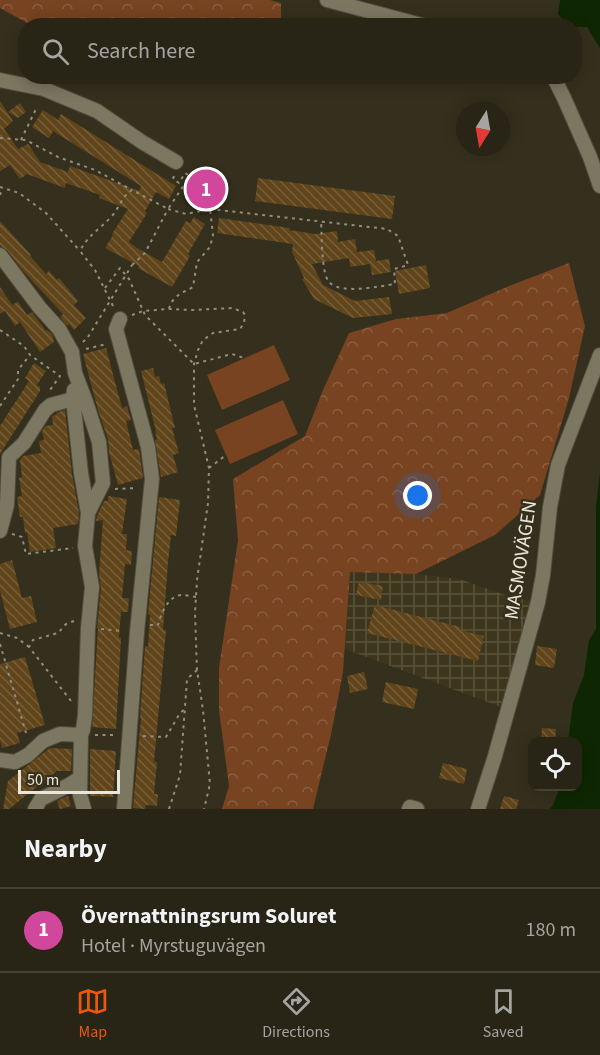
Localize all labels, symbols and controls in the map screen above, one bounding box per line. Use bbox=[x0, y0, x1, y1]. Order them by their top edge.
search box bbox=[18, 18, 582, 84]
icon: search bbox=[39, 35, 72, 68]
text: Search here bbox=[87, 35, 195, 67]
north arrow bbox=[456, 102, 510, 156]
pin: 1 bbox=[186, 166, 226, 212]
your location bbox=[403, 481, 432, 510]
street label: MASMOVÄGEN bbox=[498, 498, 544, 622]
map controls bbox=[528, 737, 582, 791]
button: locate bbox=[528, 737, 582, 791]
scale bar bbox=[18, 767, 120, 794]
text: 50 m bbox=[27, 769, 59, 791]
text: Nearby bbox=[24, 830, 107, 867]
text: Övernattningsrum Soluret bbox=[81, 900, 336, 932]
text: 1 bbox=[38, 916, 49, 944]
text: 180 m bbox=[526, 916, 576, 944]
text: Hotel · Myrstuguvägen bbox=[81, 932, 266, 960]
tab: Map bbox=[76, 985, 109, 1043]
tab: Directions bbox=[262, 985, 330, 1043]
tab: Saved bbox=[483, 985, 524, 1043]

